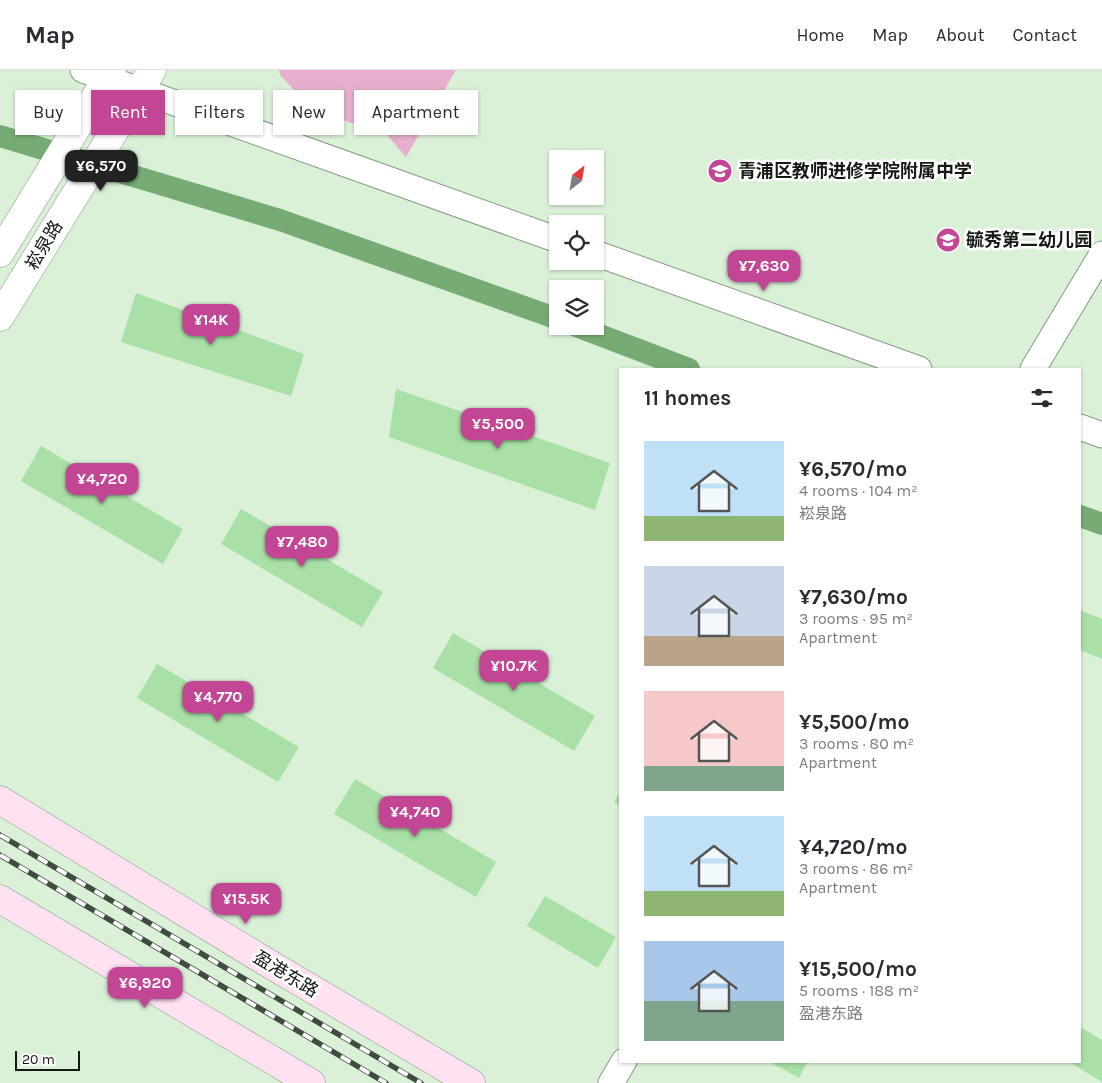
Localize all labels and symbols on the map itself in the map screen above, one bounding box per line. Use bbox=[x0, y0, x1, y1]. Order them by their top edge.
pin: ¥6,570 bbox=[60, 150, 142, 192]
north arrow bbox=[549, 150, 604, 205]
school or university icon: 青浦区教师进修学院附属中学 bbox=[707, 158, 733, 184]
place label: 青浦区教师进修学院附属中学 bbox=[738, 160, 972, 182]
street label: 崧泉路 bbox=[21, 216, 67, 274]
school or university icon: 毓秀第二幼儿园 bbox=[935, 227, 961, 253]
place label: 毓秀第二幼儿园 bbox=[966, 229, 1092, 251]
pin: ¥7,630 bbox=[723, 250, 805, 292]
pin: ¥14K bbox=[181, 304, 241, 346]
pin: ¥5,500 bbox=[457, 408, 539, 450]
pin: ¥4,720 bbox=[61, 462, 143, 505]
pin: ¥7,480 bbox=[261, 526, 343, 568]
pin: ¥10.7K bbox=[473, 650, 555, 692]
pin: ¥4,770 bbox=[177, 680, 259, 723]
pin: ¥4,740 bbox=[374, 796, 456, 838]
pin: ¥15.5K bbox=[205, 882, 287, 925]
street label: 盈港东路 bbox=[249, 946, 323, 1002]
pin: ¥6,920 bbox=[104, 966, 186, 1009]
scale bar bbox=[15, 1048, 80, 1071]

